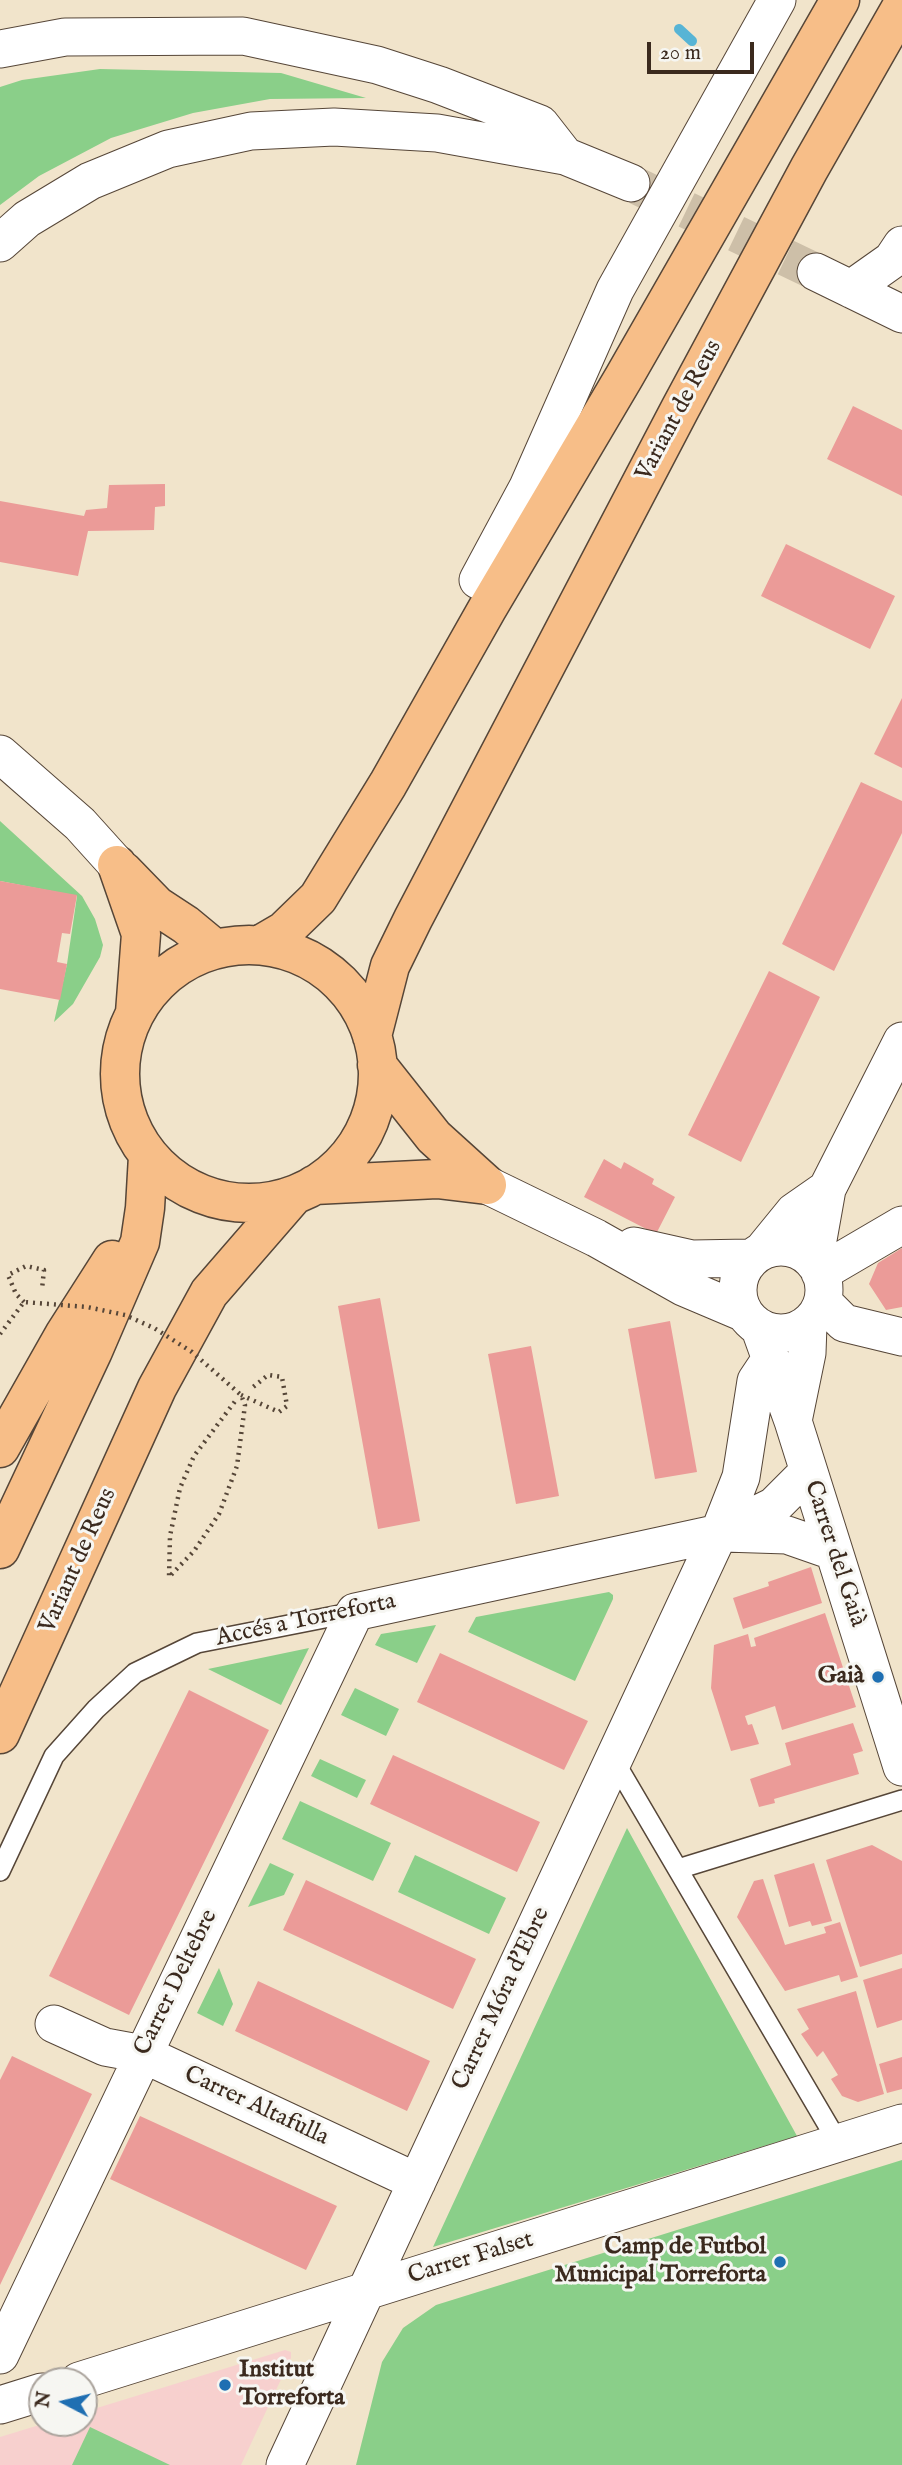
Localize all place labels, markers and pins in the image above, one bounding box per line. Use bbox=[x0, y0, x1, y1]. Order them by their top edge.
place label: Gaià bbox=[818, 1663, 864, 1691]
marker: Gaià bbox=[870, 1669, 886, 1685]
place label: Camp de Futbol Municipal Torreforta bbox=[555, 2234, 766, 2290]
marker: Camp de Futbol Municipal Torreforta bbox=[772, 2254, 788, 2270]
place label: Institut Torreforta bbox=[239, 2357, 345, 2413]
marker: Institut Torreforta bbox=[217, 2377, 233, 2393]

